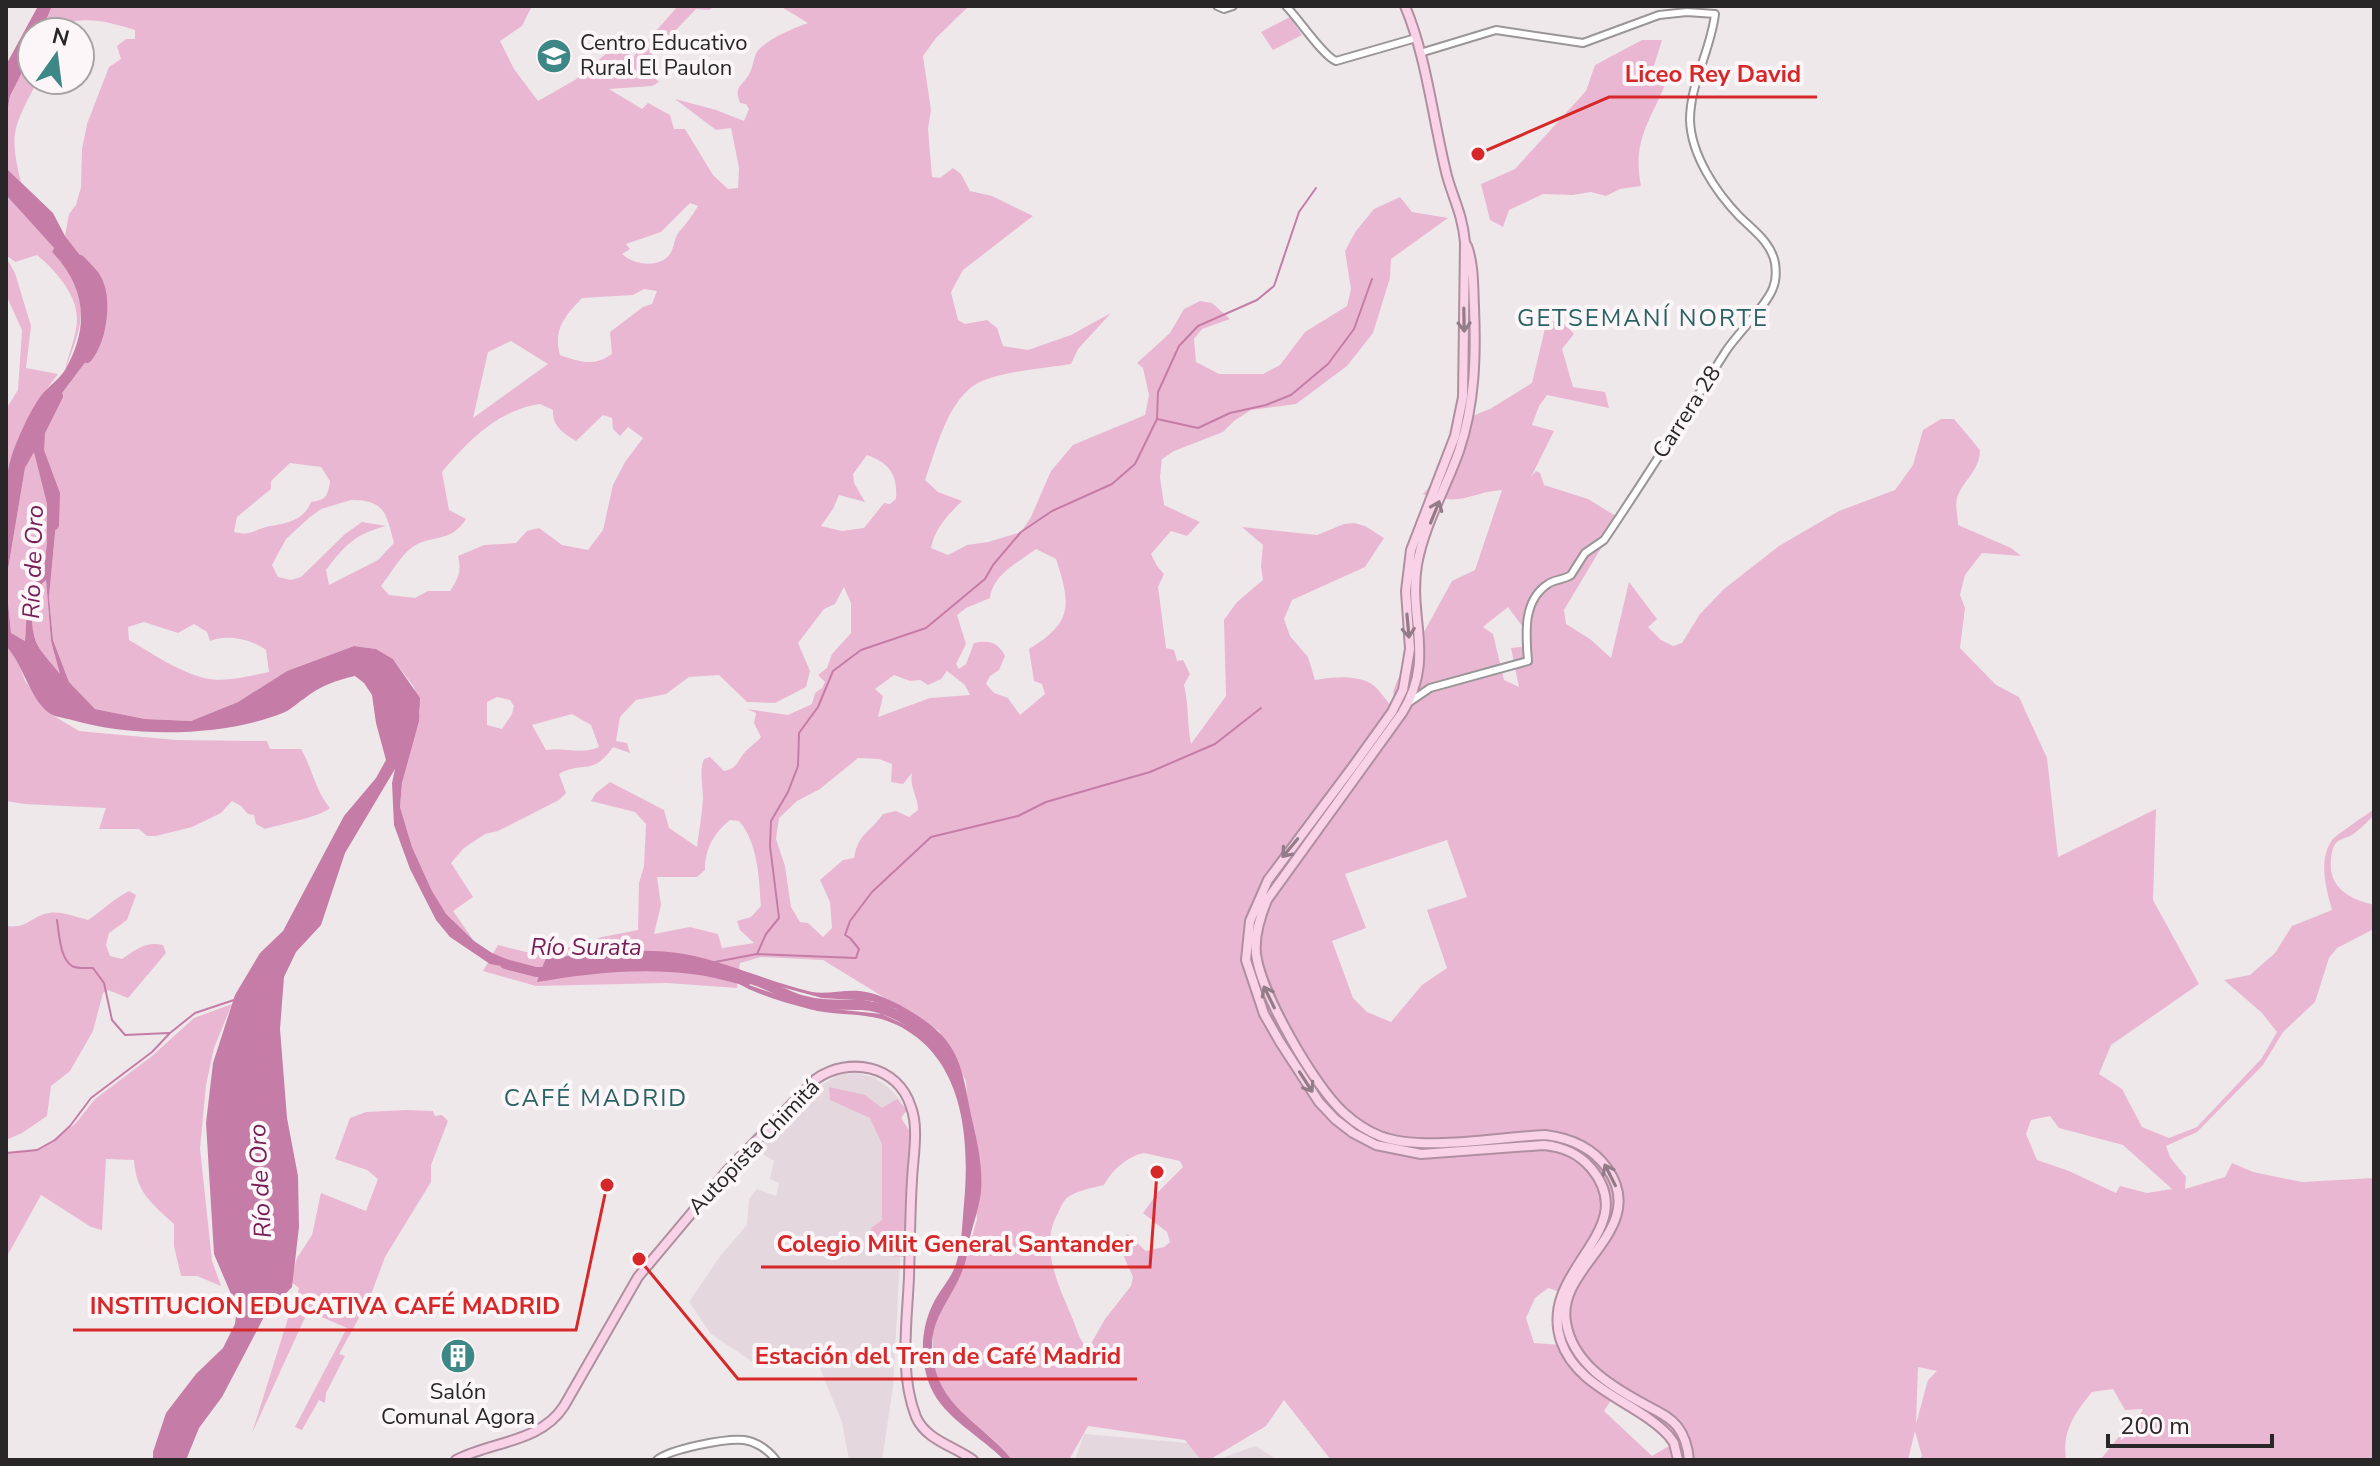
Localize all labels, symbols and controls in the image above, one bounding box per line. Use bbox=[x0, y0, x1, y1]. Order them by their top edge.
north arrow bbox=[16, 16, 96, 96]
text: N bbox=[49, 21, 72, 54]
place label: Centro Educativo Rural El Paulon bbox=[580, 28, 747, 83]
school or university icon: Centro Educativo Rural El Paulon bbox=[535, 37, 573, 75]
callout: Liceo Rey David bbox=[1609, 49, 1817, 97]
text: Liceo Rey David bbox=[1625, 58, 1801, 90]
district label: GETSEMANÍ NORTE bbox=[1517, 302, 1769, 334]
one-way arrow bbox=[1456, 306, 1472, 333]
street label: Carrera 28 bbox=[1646, 360, 1728, 464]
one-way arrow bbox=[1429, 500, 1443, 525]
water label: Río de Oro bbox=[15, 504, 51, 620]
one-way arrow bbox=[1401, 612, 1416, 639]
one-way arrow bbox=[1281, 838, 1299, 858]
water label: Río Surata bbox=[530, 931, 642, 963]
one-way arrow bbox=[1261, 986, 1276, 1010]
one-way arrow bbox=[1298, 1070, 1314, 1092]
street label: Autopista Chimitá bbox=[682, 1073, 826, 1221]
district label: CAFÉ MADRID bbox=[504, 1082, 688, 1114]
water label: Río de Oro bbox=[241, 1123, 279, 1239]
one-way arrow bbox=[1601, 1164, 1617, 1188]
callout: Colegio Milit General Santander bbox=[761, 1219, 1150, 1267]
text: Colegio Milit General Santander bbox=[777, 1228, 1134, 1260]
callout: INSTITUCION EDUCATIVA CAFÉ MADRID bbox=[73, 1282, 576, 1330]
text: INSTITUCION EDUCATIVA CAFÉ MADRID bbox=[90, 1290, 560, 1322]
callout: Estación del Tren de Café Madrid bbox=[738, 1331, 1137, 1379]
building icon: Salón Comunal Agora bbox=[439, 1337, 477, 1375]
text: Estación del Tren de Café Madrid bbox=[755, 1340, 1121, 1372]
place label: Salón Comunal Agora bbox=[381, 1377, 535, 1432]
scale bar bbox=[2108, 1398, 2272, 1448]
text: 200 m bbox=[2120, 1410, 2190, 1442]

